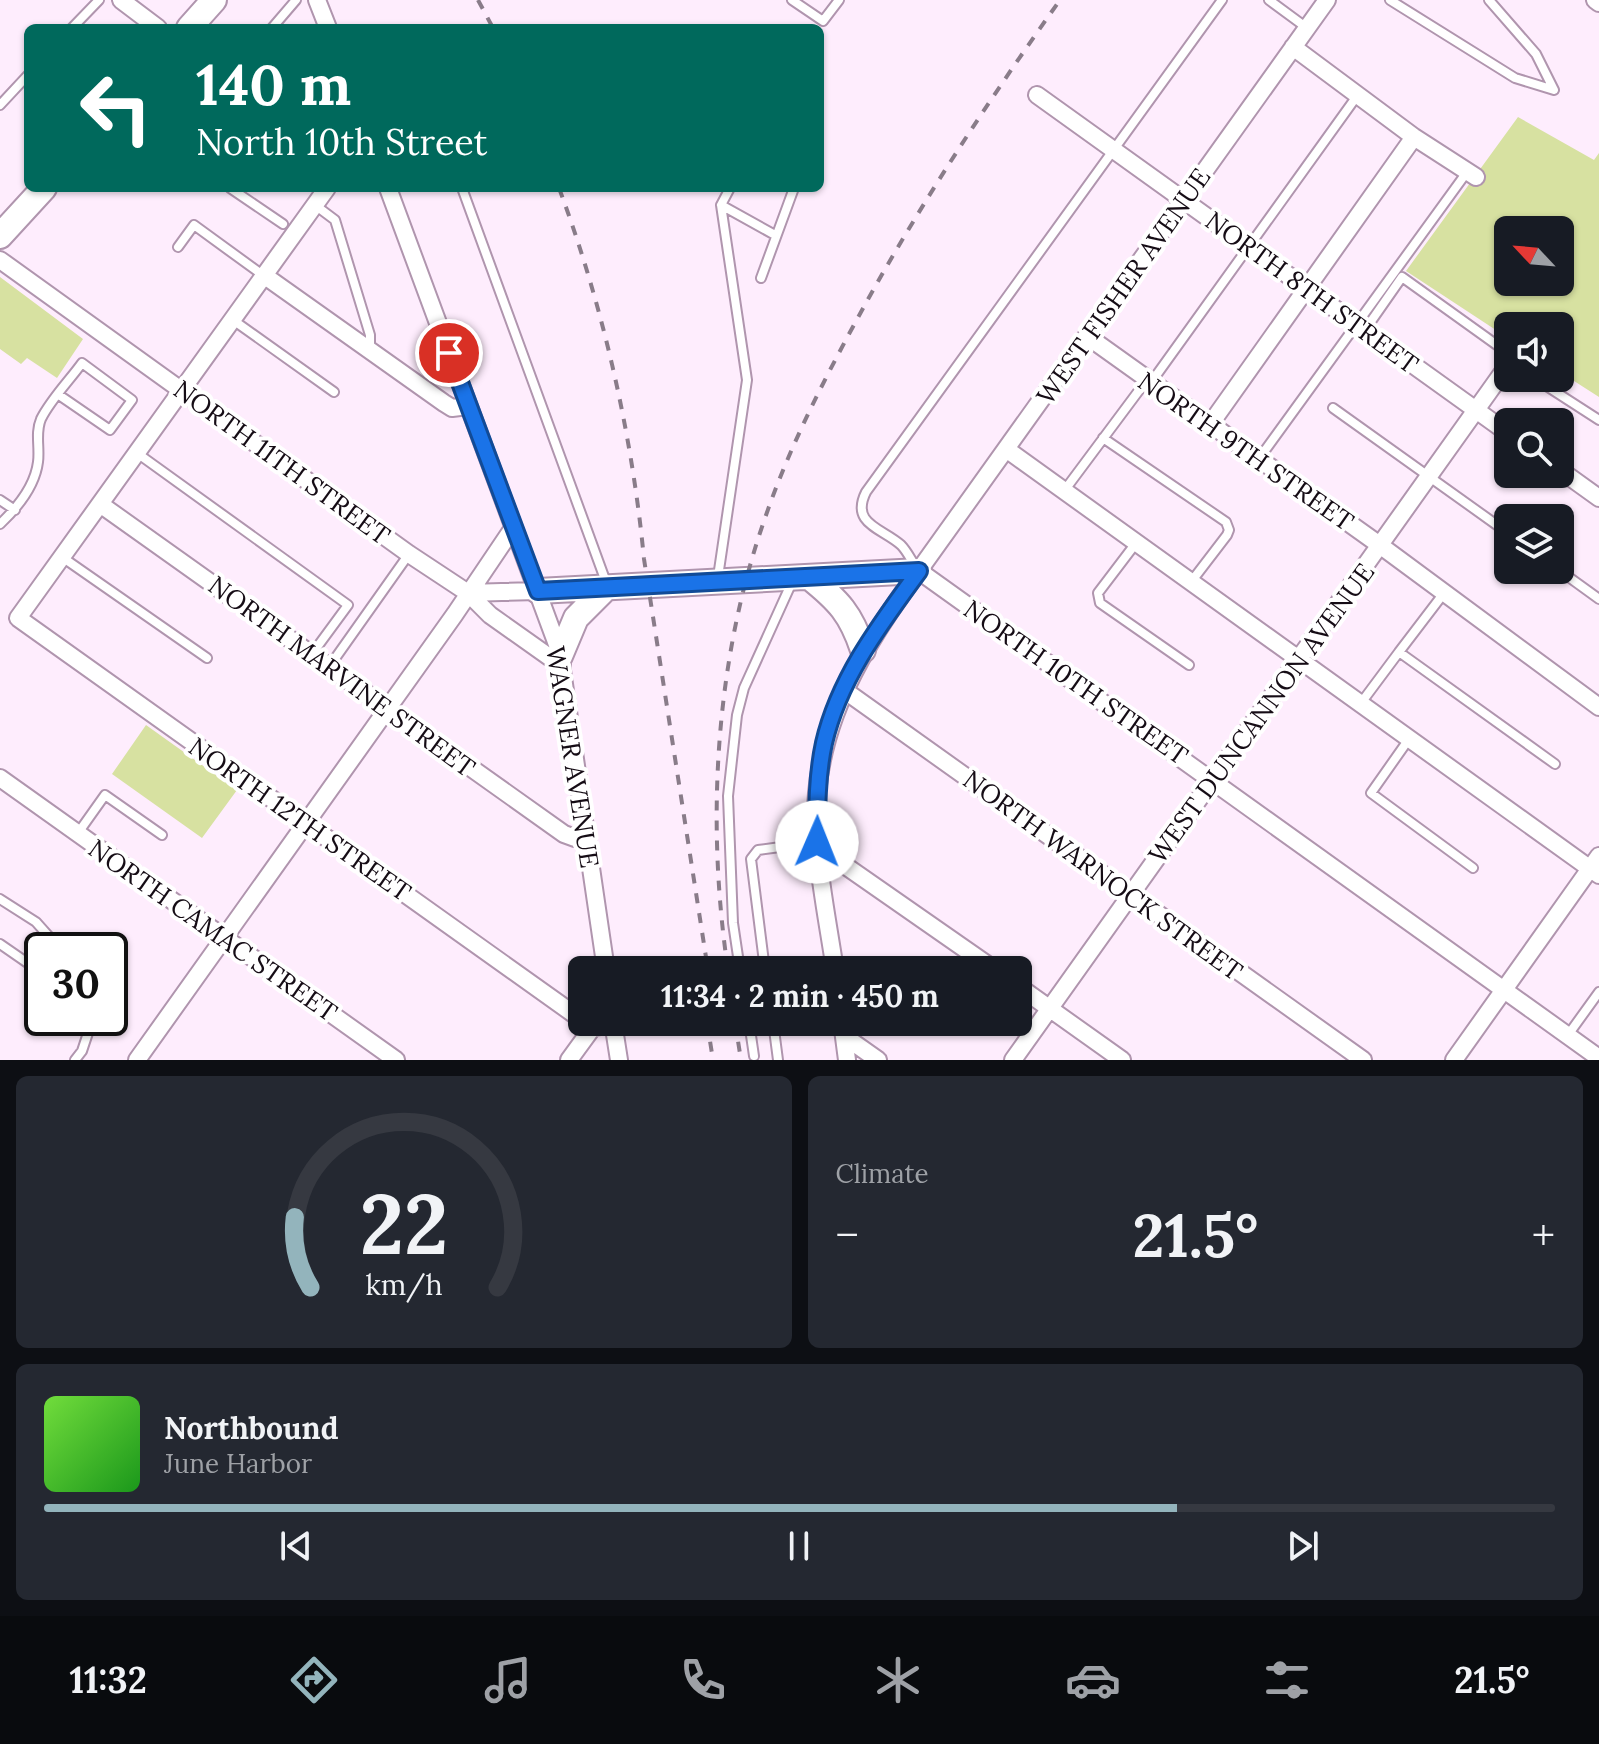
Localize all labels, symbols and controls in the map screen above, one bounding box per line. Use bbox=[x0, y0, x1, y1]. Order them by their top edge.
text: 140 m bbox=[196, 49, 351, 120]
icon: left bbox=[64, 56, 168, 160]
text: North 10th Street bbox=[196, 119, 487, 165]
street label: WEST FISHER AVENUE bbox=[1029, 161, 1217, 411]
street label: NORTH 8TH STREET bbox=[1199, 204, 1425, 381]
north arrow bbox=[1494, 216, 1574, 296]
map controls bbox=[1494, 216, 1574, 584]
button: sound bbox=[1494, 312, 1574, 392]
pin bbox=[415, 319, 483, 387]
icon: arrive bbox=[427, 331, 471, 375]
street label: NORTH 9TH STREET bbox=[1132, 364, 1360, 538]
street label: NORTH 11TH STREET bbox=[167, 372, 397, 552]
button: search bbox=[1494, 408, 1574, 488]
button: layers bbox=[1494, 504, 1574, 584]
street label: WEST DUNCANNON AVENUE bbox=[1141, 556, 1381, 870]
street label: NORTH MARVINE STREET bbox=[202, 568, 482, 784]
street label: NORTH 10TH STREET bbox=[957, 592, 1195, 772]
street label: WAGNER AVENUE bbox=[539, 644, 607, 870]
street label: NORTH 12TH STREET bbox=[182, 730, 418, 908]
street label: NORTH WARNOCK STREET bbox=[957, 763, 1249, 988]
position arrow bbox=[775, 800, 859, 884]
street label: NORTH CAMAC STREET bbox=[82, 832, 344, 1029]
speed limit sign: 30 bbox=[24, 932, 128, 1036]
text: 11:34 · 2 min · 450 m bbox=[661, 977, 939, 1015]
text: Climate bbox=[836, 1157, 929, 1190]
text: 22 bbox=[359, 1170, 448, 1277]
text: 21.5° bbox=[1132, 1197, 1258, 1273]
text: − bbox=[836, 1207, 859, 1263]
text: + bbox=[1532, 1207, 1555, 1263]
text: km/h bbox=[365, 1266, 442, 1303]
text: Northbound bbox=[164, 1409, 339, 1447]
text: June Harbor bbox=[164, 1447, 312, 1480]
icon: previous bbox=[274, 1524, 318, 1568]
icon: pause bbox=[777, 1524, 821, 1568]
icon: next bbox=[1281, 1524, 1325, 1568]
icon: directions bbox=[286, 1652, 342, 1708]
icon: music bbox=[480, 1652, 536, 1708]
icon: phone bbox=[675, 1652, 731, 1708]
icon: climate bbox=[870, 1652, 926, 1708]
icon: car bbox=[1065, 1652, 1121, 1708]
icon: filters bbox=[1259, 1652, 1315, 1708]
text: 11:32 bbox=[69, 1657, 147, 1703]
text: 21.5° bbox=[1454, 1657, 1530, 1703]

